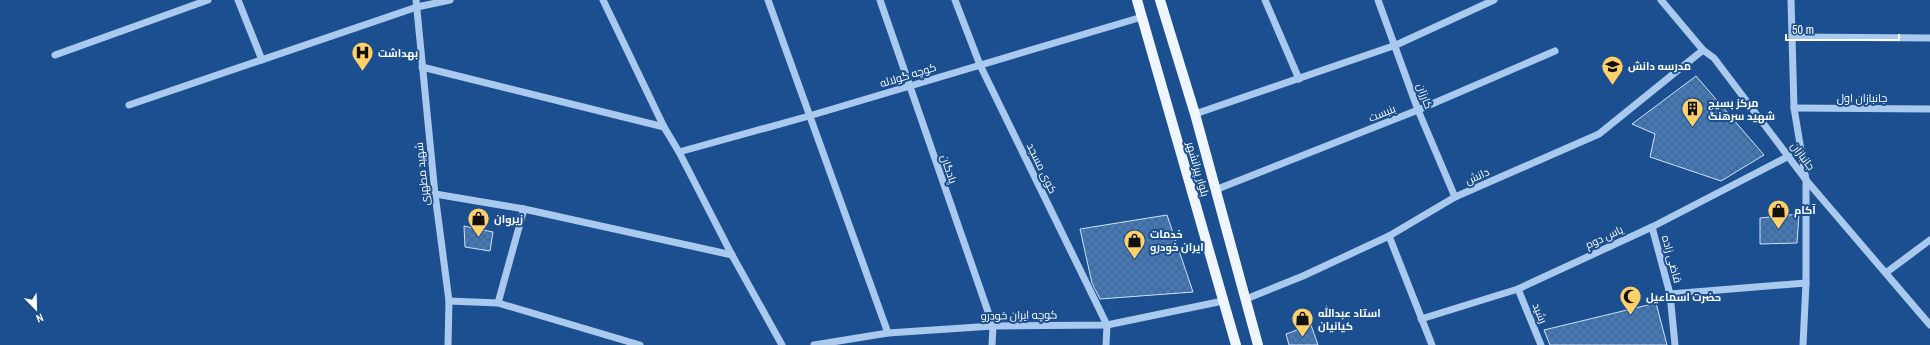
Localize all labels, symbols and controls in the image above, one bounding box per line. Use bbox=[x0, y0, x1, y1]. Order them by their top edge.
scale bar bbox=[1786, 16, 1899, 42]
text: 50 m bbox=[1792, 22, 1814, 38]
hospital icon: بهداشت bbox=[349, 40, 375, 73]
place label: بهداشت bbox=[378, 46, 418, 61]
school or university icon: مدرسه دانش bbox=[1599, 53, 1625, 86]
place label: مدرسه دانش bbox=[1628, 59, 1691, 73]
street label: کوچه گولاله bbox=[878, 60, 938, 90]
street label: کارزان bbox=[1414, 81, 1436, 111]
street label: جانبازان اول bbox=[1837, 91, 1887, 105]
building icon: مرکز بسیج شهید سرهنگ bbox=[1680, 96, 1706, 129]
place label: مرکز بسیج شهید سرهنگ bbox=[1708, 96, 1775, 124]
street label: بنبست bbox=[1366, 101, 1398, 125]
street label: بلوار پیرانشهر bbox=[1183, 139, 1213, 198]
street label: جانبازان bbox=[1788, 139, 1818, 173]
street label: کوی مسجد bbox=[1024, 140, 1060, 196]
street label: شهید مطهری bbox=[412, 142, 432, 206]
street label: پادگان bbox=[938, 153, 960, 185]
street label: دانش bbox=[1463, 165, 1491, 187]
shop icon: آکام bbox=[1766, 197, 1792, 230]
place label: آکام bbox=[1794, 203, 1816, 218]
shop icon: زیروان bbox=[465, 206, 491, 239]
place label: زیروان bbox=[494, 212, 523, 227]
street label: یاس دوم bbox=[1583, 222, 1626, 253]
shop icon: خدمات ایران خودرو bbox=[1122, 227, 1148, 260]
place label: خدمات ایران خودرو bbox=[1150, 227, 1204, 255]
street label: قاضی زاده bbox=[1659, 234, 1685, 284]
mosque icon: حضرت اسماعیل bbox=[1617, 284, 1643, 317]
north arrow bbox=[16, 289, 56, 329]
place label: حضرت اسماعیل bbox=[1646, 290, 1721, 304]
street label: رشید bbox=[1530, 301, 1550, 326]
place label: استاد عبدالله کیانیان bbox=[1318, 305, 1381, 333]
shop icon: استاد عبدالله کیانیان bbox=[1289, 306, 1315, 339]
street label: کوچه ایران خودرو bbox=[980, 307, 1058, 323]
text: N bbox=[34, 310, 46, 326]

